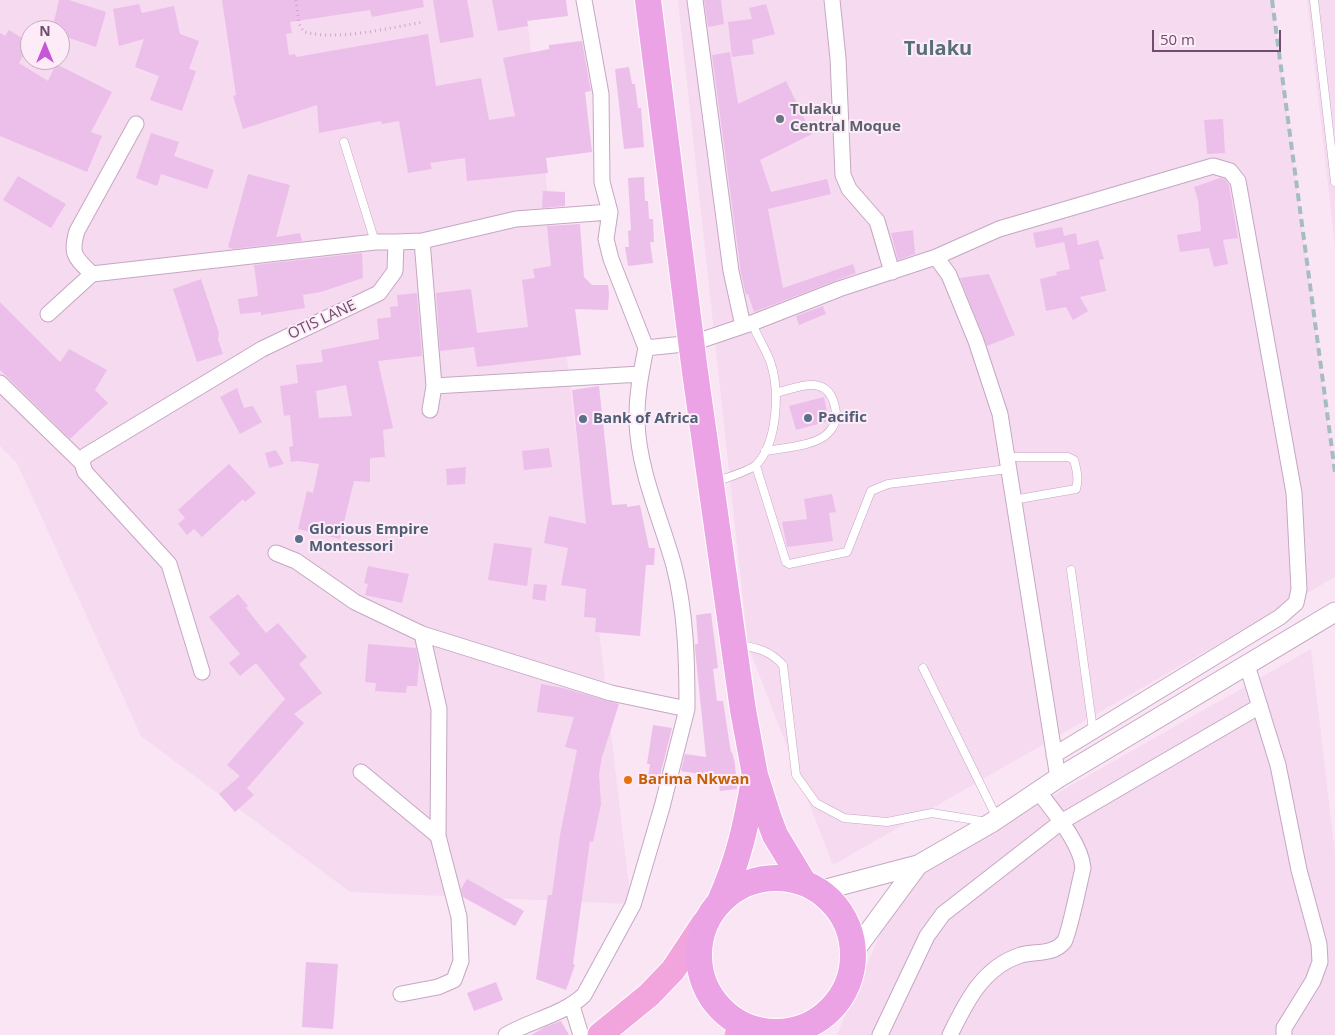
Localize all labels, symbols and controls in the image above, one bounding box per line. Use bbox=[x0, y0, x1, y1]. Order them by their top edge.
north arrow bbox=[20, 20, 70, 70]
scale bar bbox=[1155, 20, 1284, 52]
text: N bbox=[39, 21, 51, 40]
text: 50 m bbox=[1160, 29, 1195, 49]
district label: Tulaku bbox=[904, 37, 972, 61]
place label: Tulaku Central Moque bbox=[790, 101, 901, 136]
marker: Tulaku Central Moque bbox=[774, 113, 786, 125]
street label: OTIS LANE bbox=[285, 296, 359, 344]
place label: Pacific bbox=[818, 409, 867, 427]
place label: Bank of Africa bbox=[593, 410, 699, 428]
marker: Pacific bbox=[802, 412, 814, 424]
marker: Bank of Africa bbox=[577, 413, 589, 425]
place label: Glorious Empire Montessori bbox=[309, 521, 428, 556]
marker: Glorious Empire Montessori bbox=[293, 533, 305, 545]
place label: Barima Nkwan bbox=[638, 771, 749, 789]
marker: Barima Nkwan bbox=[622, 774, 634, 786]

